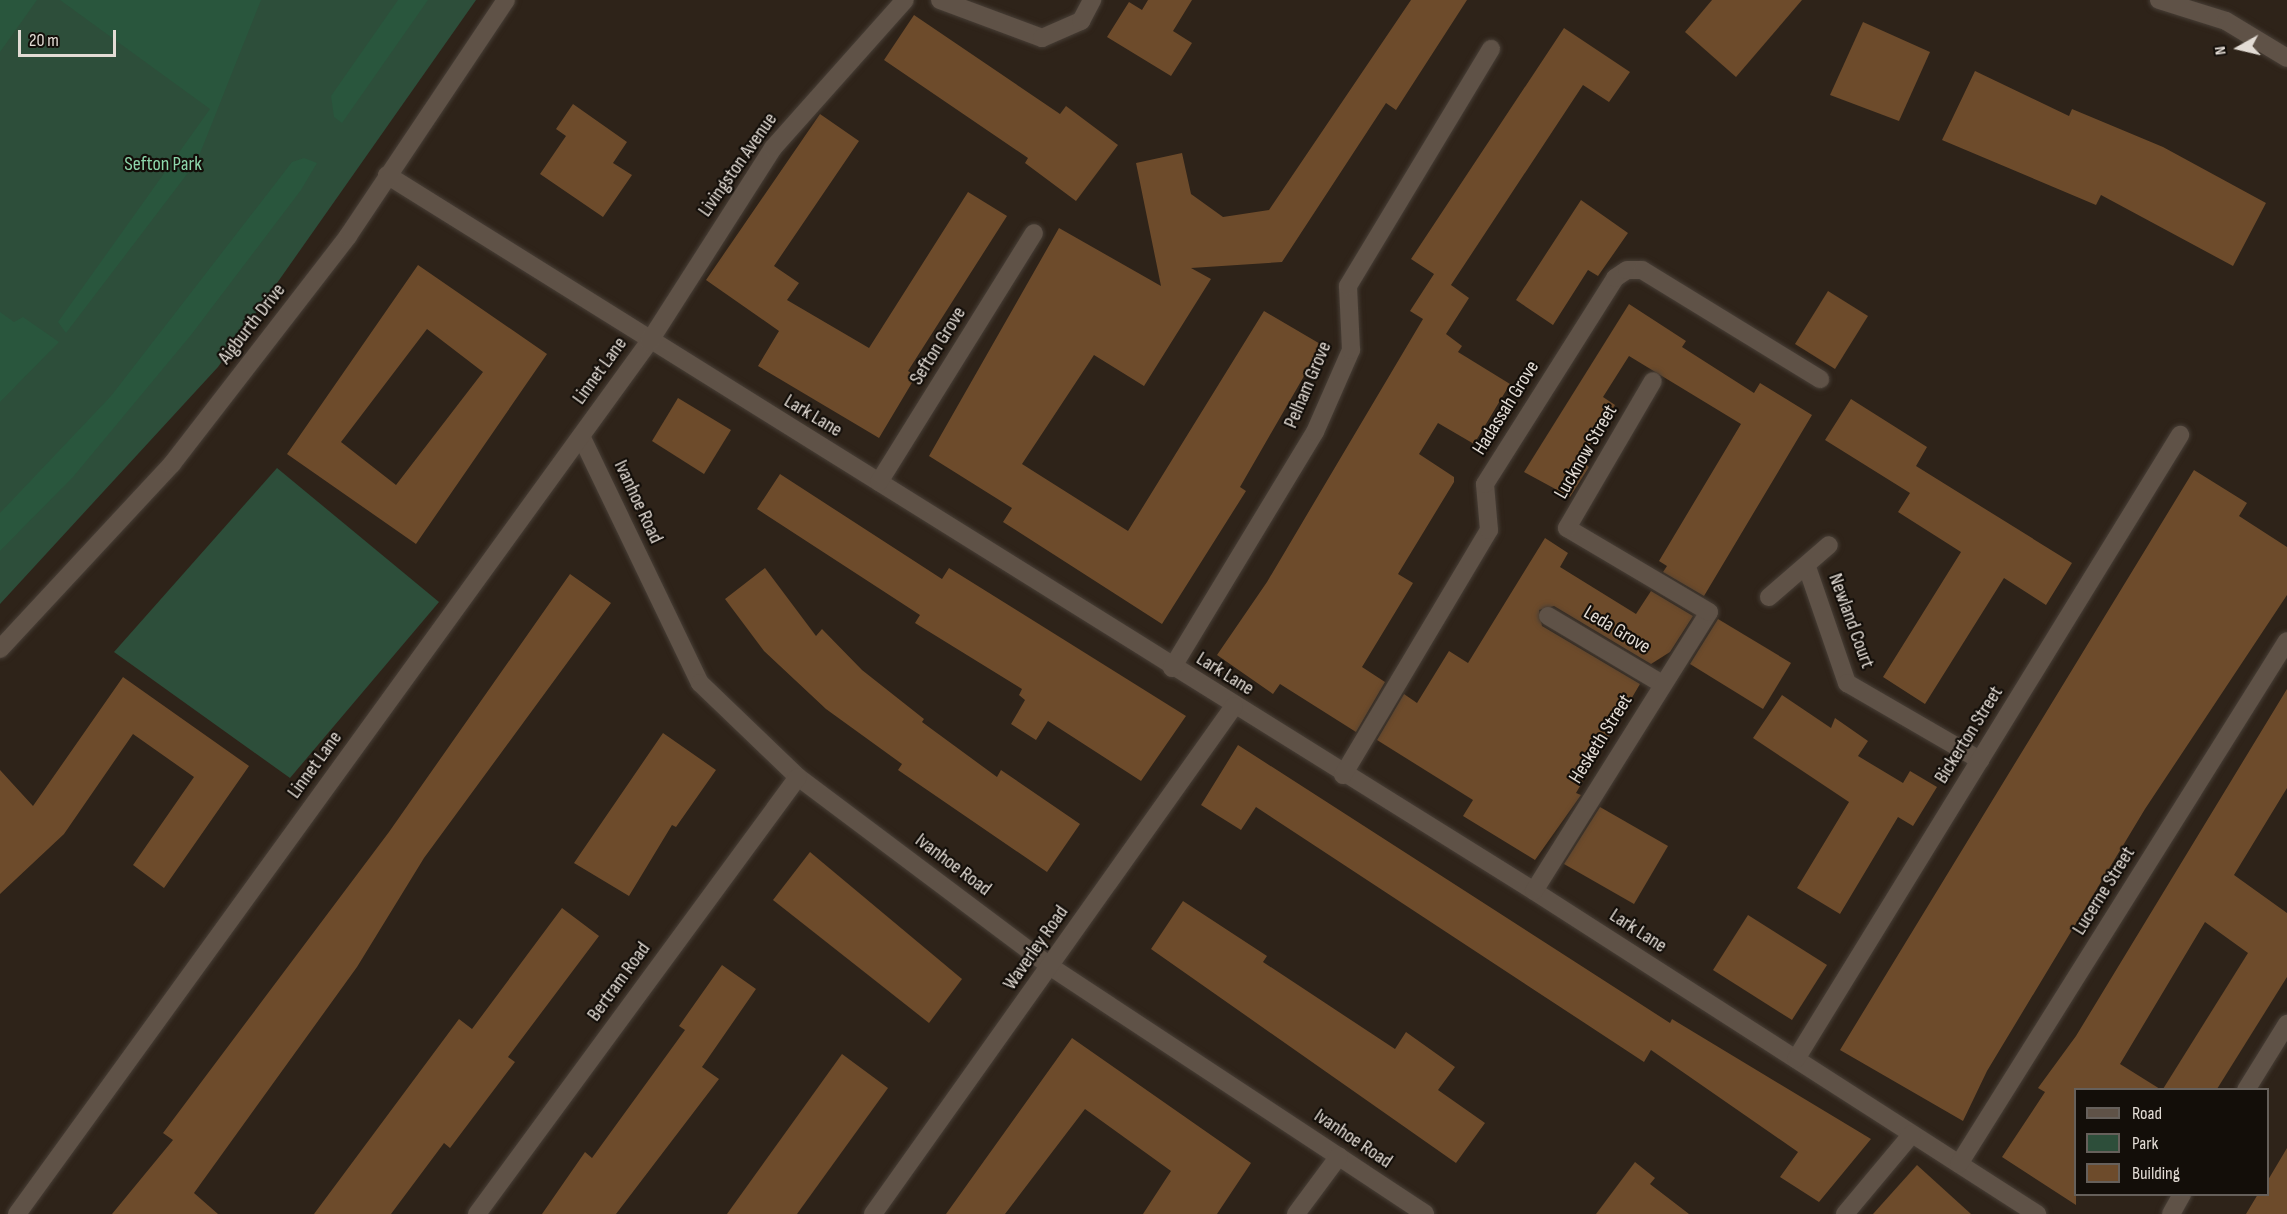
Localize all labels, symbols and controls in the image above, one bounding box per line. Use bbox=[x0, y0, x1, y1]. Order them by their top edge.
scale bar bbox=[21, 18, 118, 56]
north arrow bbox=[2209, 18, 2269, 78]
text: 20 m bbox=[29, 30, 59, 51]
text: N bbox=[2211, 45, 2231, 56]
street label: Livingston Avenue bbox=[693, 108, 783, 222]
park label: Sefton Park bbox=[124, 152, 202, 176]
street label: Aigburth Drive bbox=[213, 279, 291, 369]
street label: Sefton Grove bbox=[905, 303, 971, 389]
street label: Linnet Lane bbox=[568, 333, 632, 409]
street label: Pelham Grove bbox=[1279, 338, 1337, 432]
street label: Hadassah Grove bbox=[1468, 356, 1544, 460]
street label: Lark Lane bbox=[780, 389, 846, 443]
street label: Lucknow Street bbox=[1549, 401, 1623, 503]
street label: Ivanhoe Road bbox=[608, 457, 668, 547]
street label: Newland Court bbox=[1823, 570, 1879, 672]
street label: Leda Grove bbox=[1579, 601, 1655, 659]
street label: Lark Lane bbox=[1192, 647, 1258, 701]
street label: Bickerton Street bbox=[1930, 682, 2008, 788]
street label: Hesketh Street bbox=[1564, 690, 1638, 788]
street label: Linnet Lane bbox=[283, 727, 347, 803]
street label: Ivanhoe Road bbox=[910, 829, 996, 901]
street label: Lucerne Street bbox=[2067, 842, 2141, 940]
street label: Waverley Road bbox=[998, 901, 1074, 995]
street label: Lark Lane bbox=[1605, 904, 1671, 958]
street label: Bertram Road bbox=[582, 938, 656, 1026]
legend bbox=[2074, 1088, 2269, 1196]
text: Road bbox=[2132, 1103, 2162, 1124]
street label: Ivanhoe Road bbox=[1309, 1104, 1397, 1174]
text: Park bbox=[2132, 1133, 2158, 1154]
text: Building bbox=[2132, 1163, 2180, 1184]

